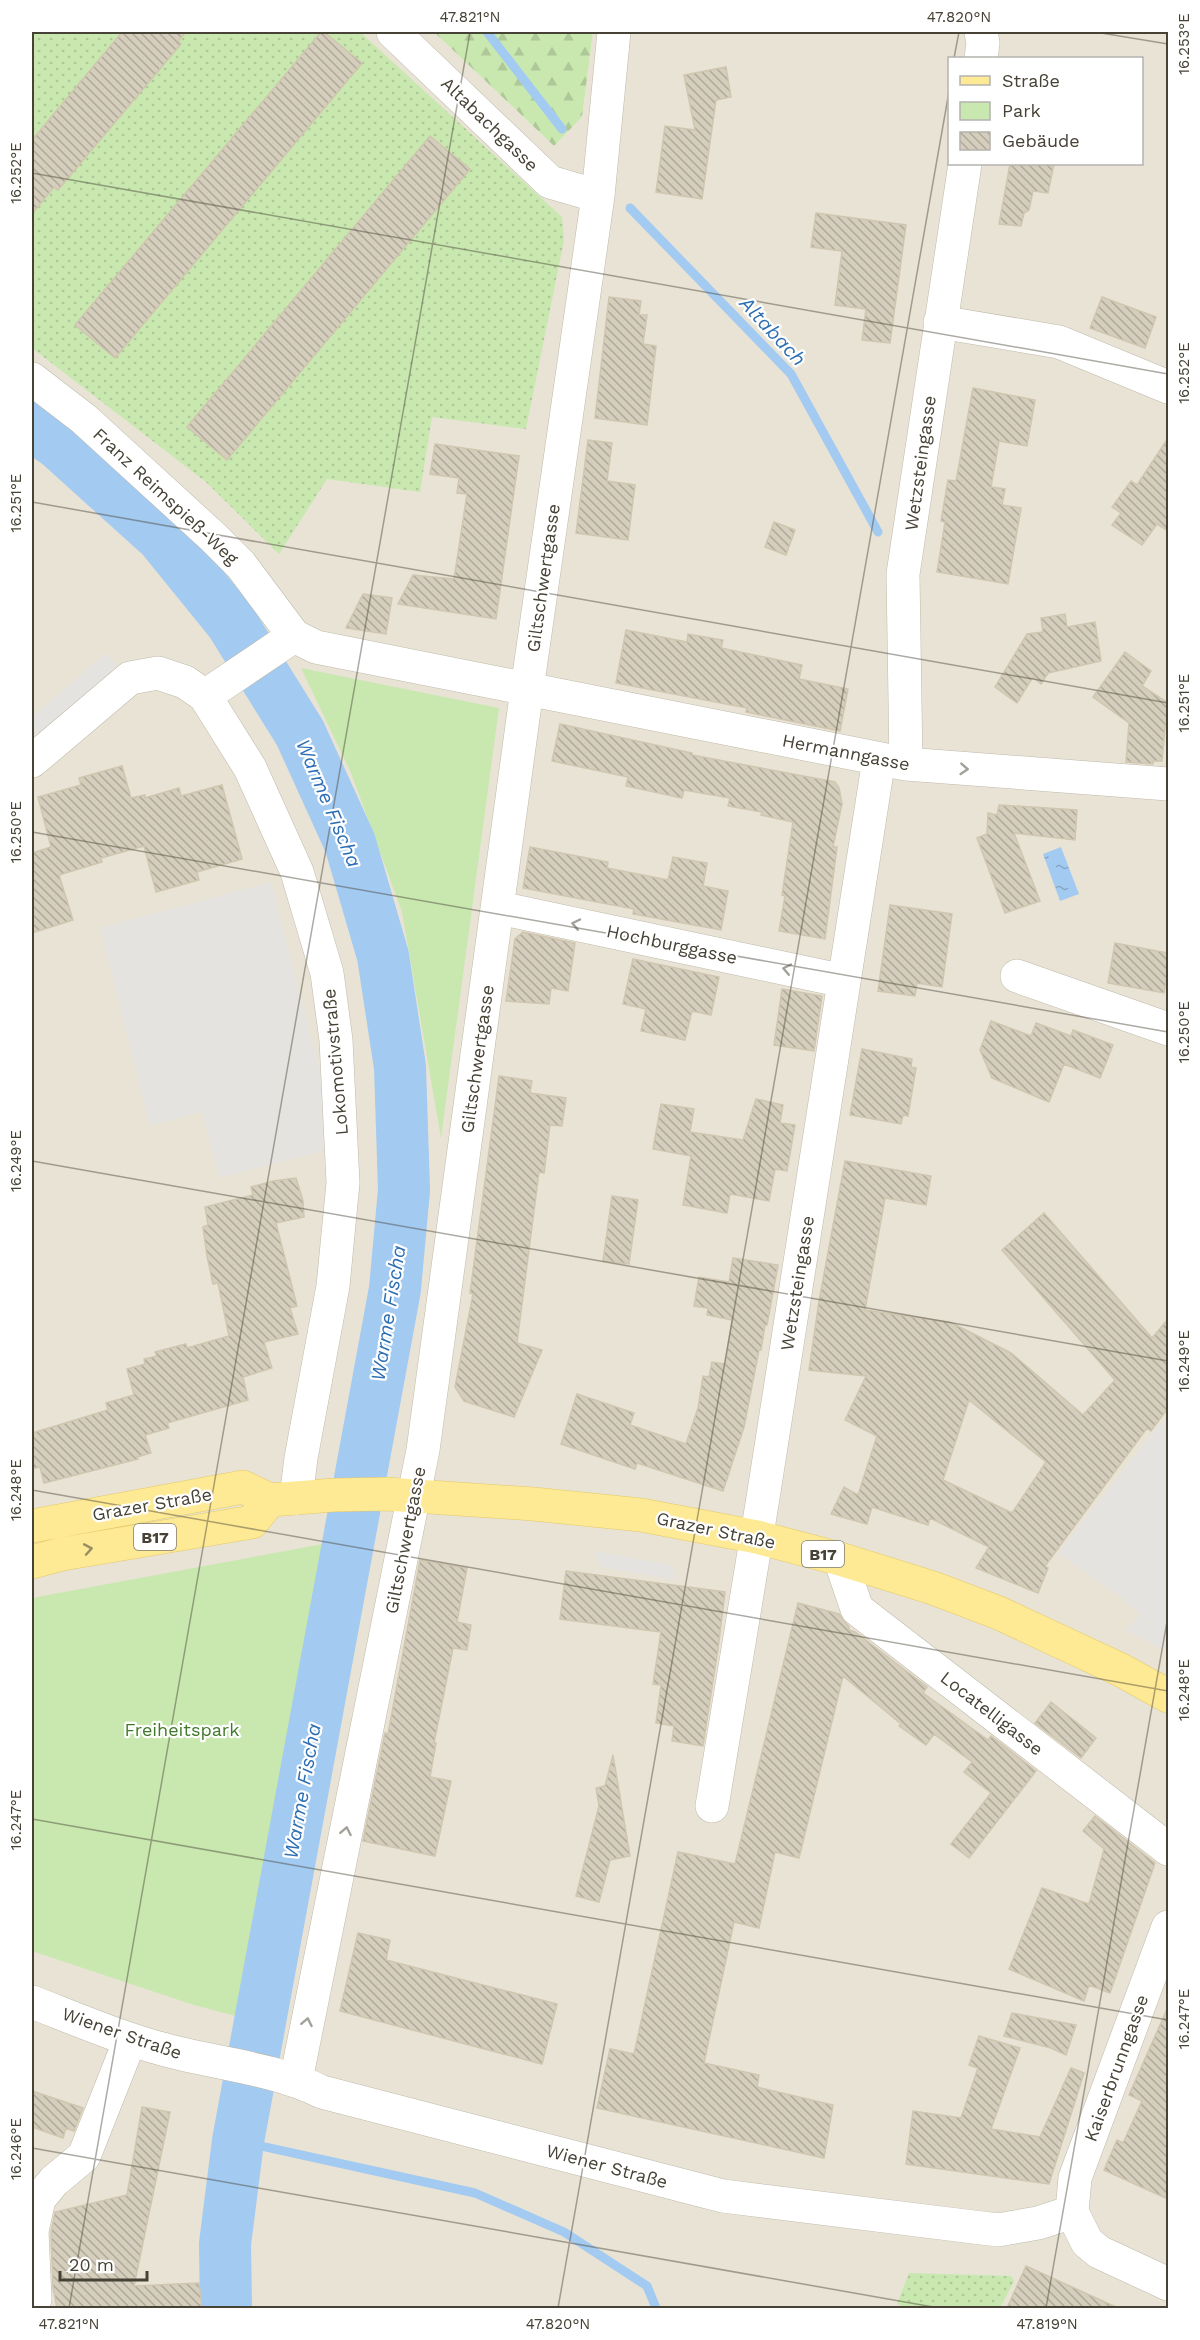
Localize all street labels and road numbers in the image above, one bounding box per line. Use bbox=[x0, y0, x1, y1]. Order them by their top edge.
street label: Altabachgasse bbox=[437, 72, 543, 176]
street label: Wetzsteingasse bbox=[900, 394, 940, 532]
street label: Franz Reimspieß-Weg bbox=[89, 423, 243, 569]
street label: Giltschwertgasse bbox=[522, 502, 564, 654]
street label: Hermanngasse bbox=[780, 729, 912, 775]
street label: Hochburggasse bbox=[605, 920, 739, 968]
street label: Giltschwertgasse bbox=[456, 983, 498, 1135]
street label: Lokomotivstraße bbox=[318, 988, 352, 1136]
street label: Wetzsteingasse bbox=[776, 1214, 818, 1352]
street label: Giltschwertgasse bbox=[380, 1465, 430, 1615]
street label: Grazer Straße bbox=[91, 1483, 213, 1525]
street label: Grazer Straße bbox=[655, 1507, 777, 1553]
road number: B17 bbox=[134, 1524, 176, 1550]
road number: B17 bbox=[802, 1541, 844, 1567]
street label: Locatelligasse bbox=[937, 1667, 1047, 1759]
street label: Kaiserbrunngasse bbox=[1080, 1992, 1152, 2144]
street label: Wiener Straße bbox=[60, 2003, 184, 2063]
street label: Wiener Straße bbox=[544, 2140, 670, 2192]

